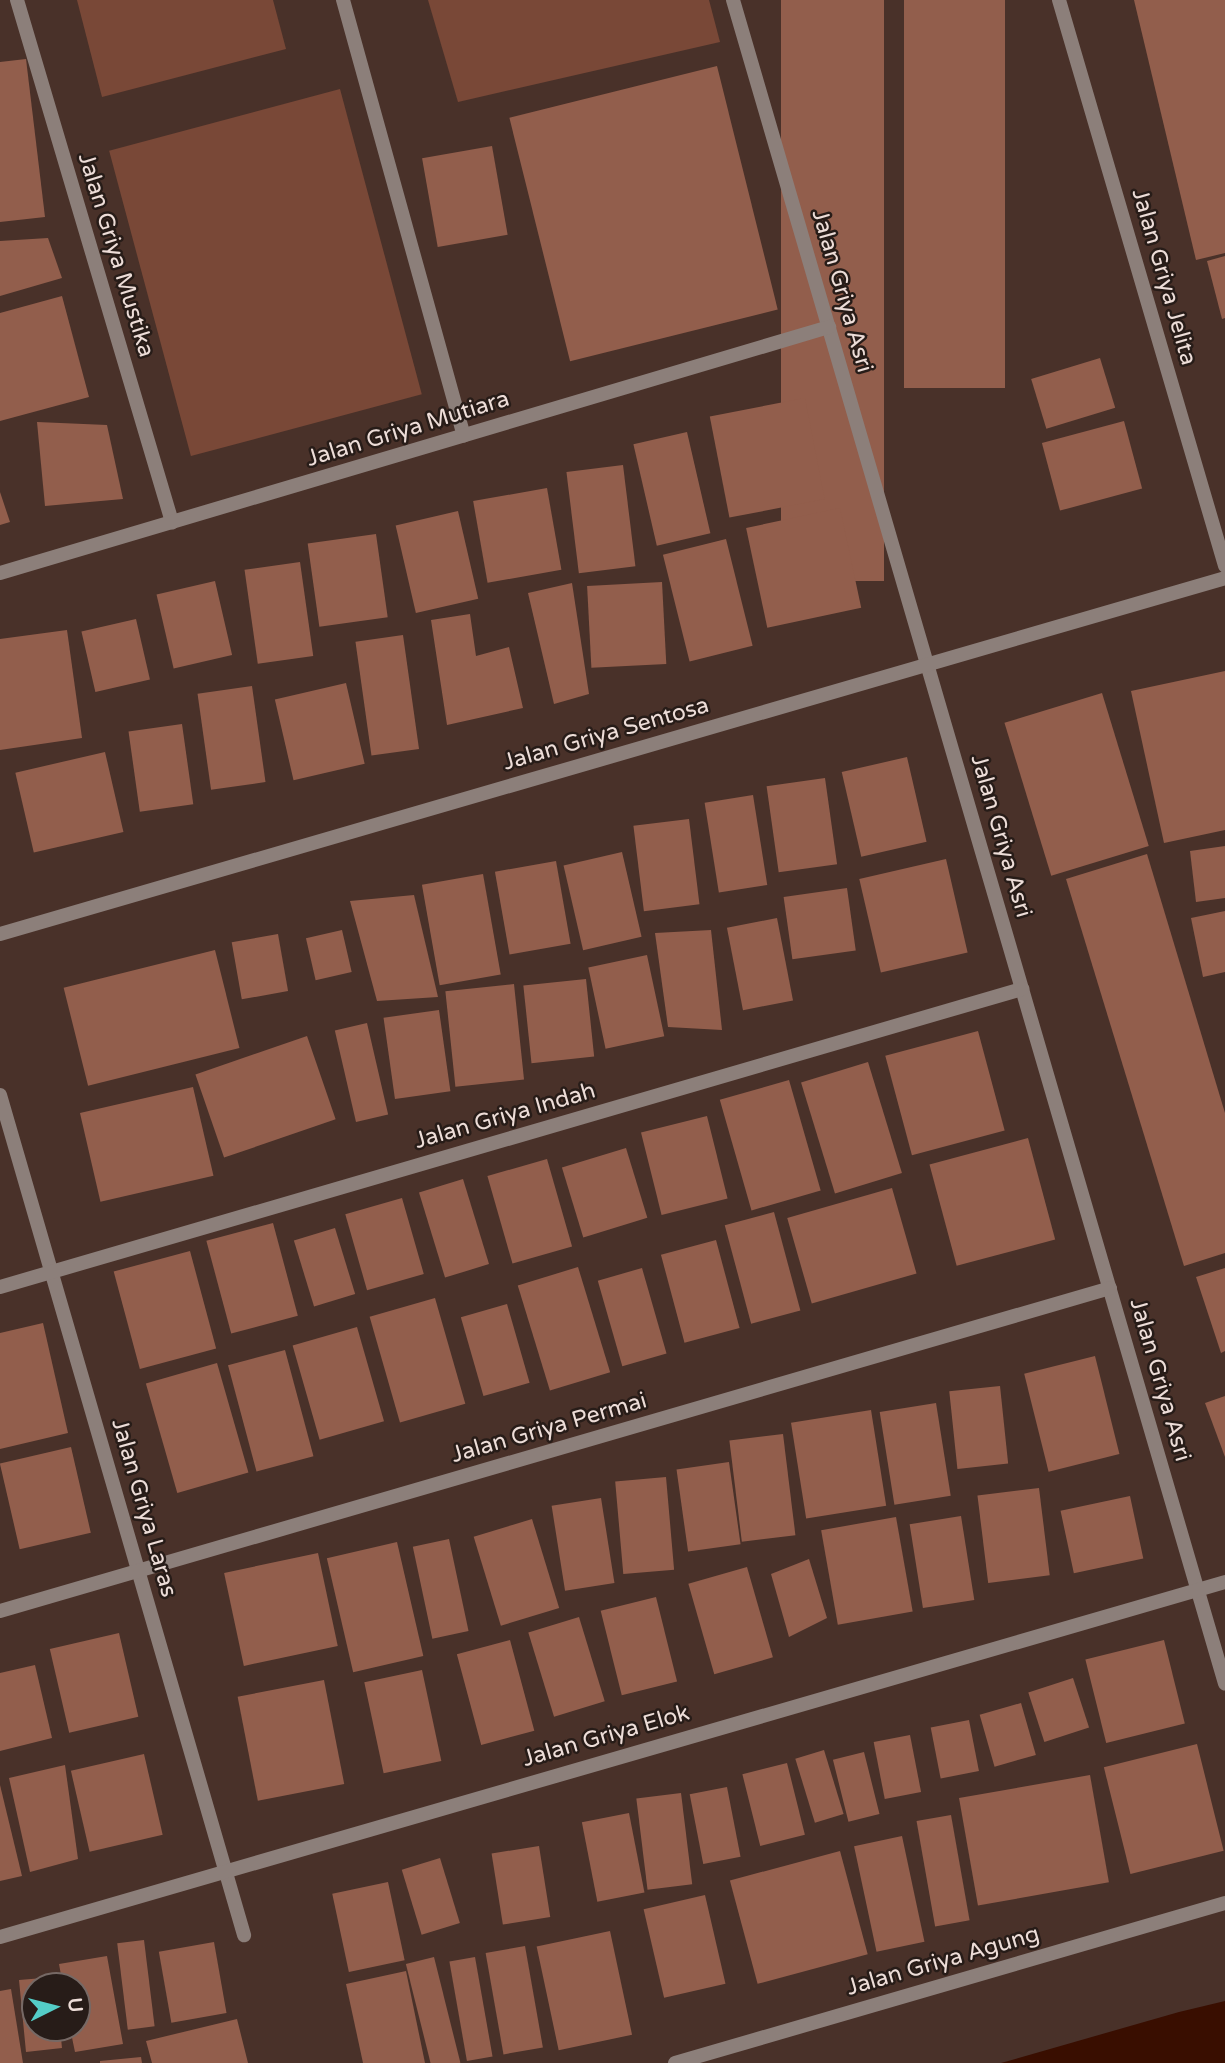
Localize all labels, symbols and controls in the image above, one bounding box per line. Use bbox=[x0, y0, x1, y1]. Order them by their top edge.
street label: Jalan Griya Mustika bbox=[72, 150, 160, 360]
street label: Jalan Griya Jelita bbox=[1126, 186, 1202, 368]
street label: Jalan Griya Asri bbox=[806, 206, 878, 376]
street label: Jalan Griya Mutiara bbox=[303, 385, 513, 473]
street label: Jalan Griya Sentosa bbox=[500, 691, 712, 777]
street label: Jalan Griya Asri bbox=[965, 751, 1037, 921]
street label: Jalan Griya Indah bbox=[411, 1077, 599, 1155]
street label: Jalan Griya Asri bbox=[1124, 1295, 1196, 1465]
street label: Jalan Griya Permai bbox=[448, 1387, 650, 1469]
street label: Jalan Griya Laras bbox=[105, 1416, 183, 1600]
street label: Jalan Griya Elok bbox=[519, 1699, 693, 1773]
street label: Jalan Griya Agung bbox=[843, 1920, 1043, 2002]
north arrow bbox=[21, 1972, 91, 2042]
text: U bbox=[63, 1997, 87, 2013]

